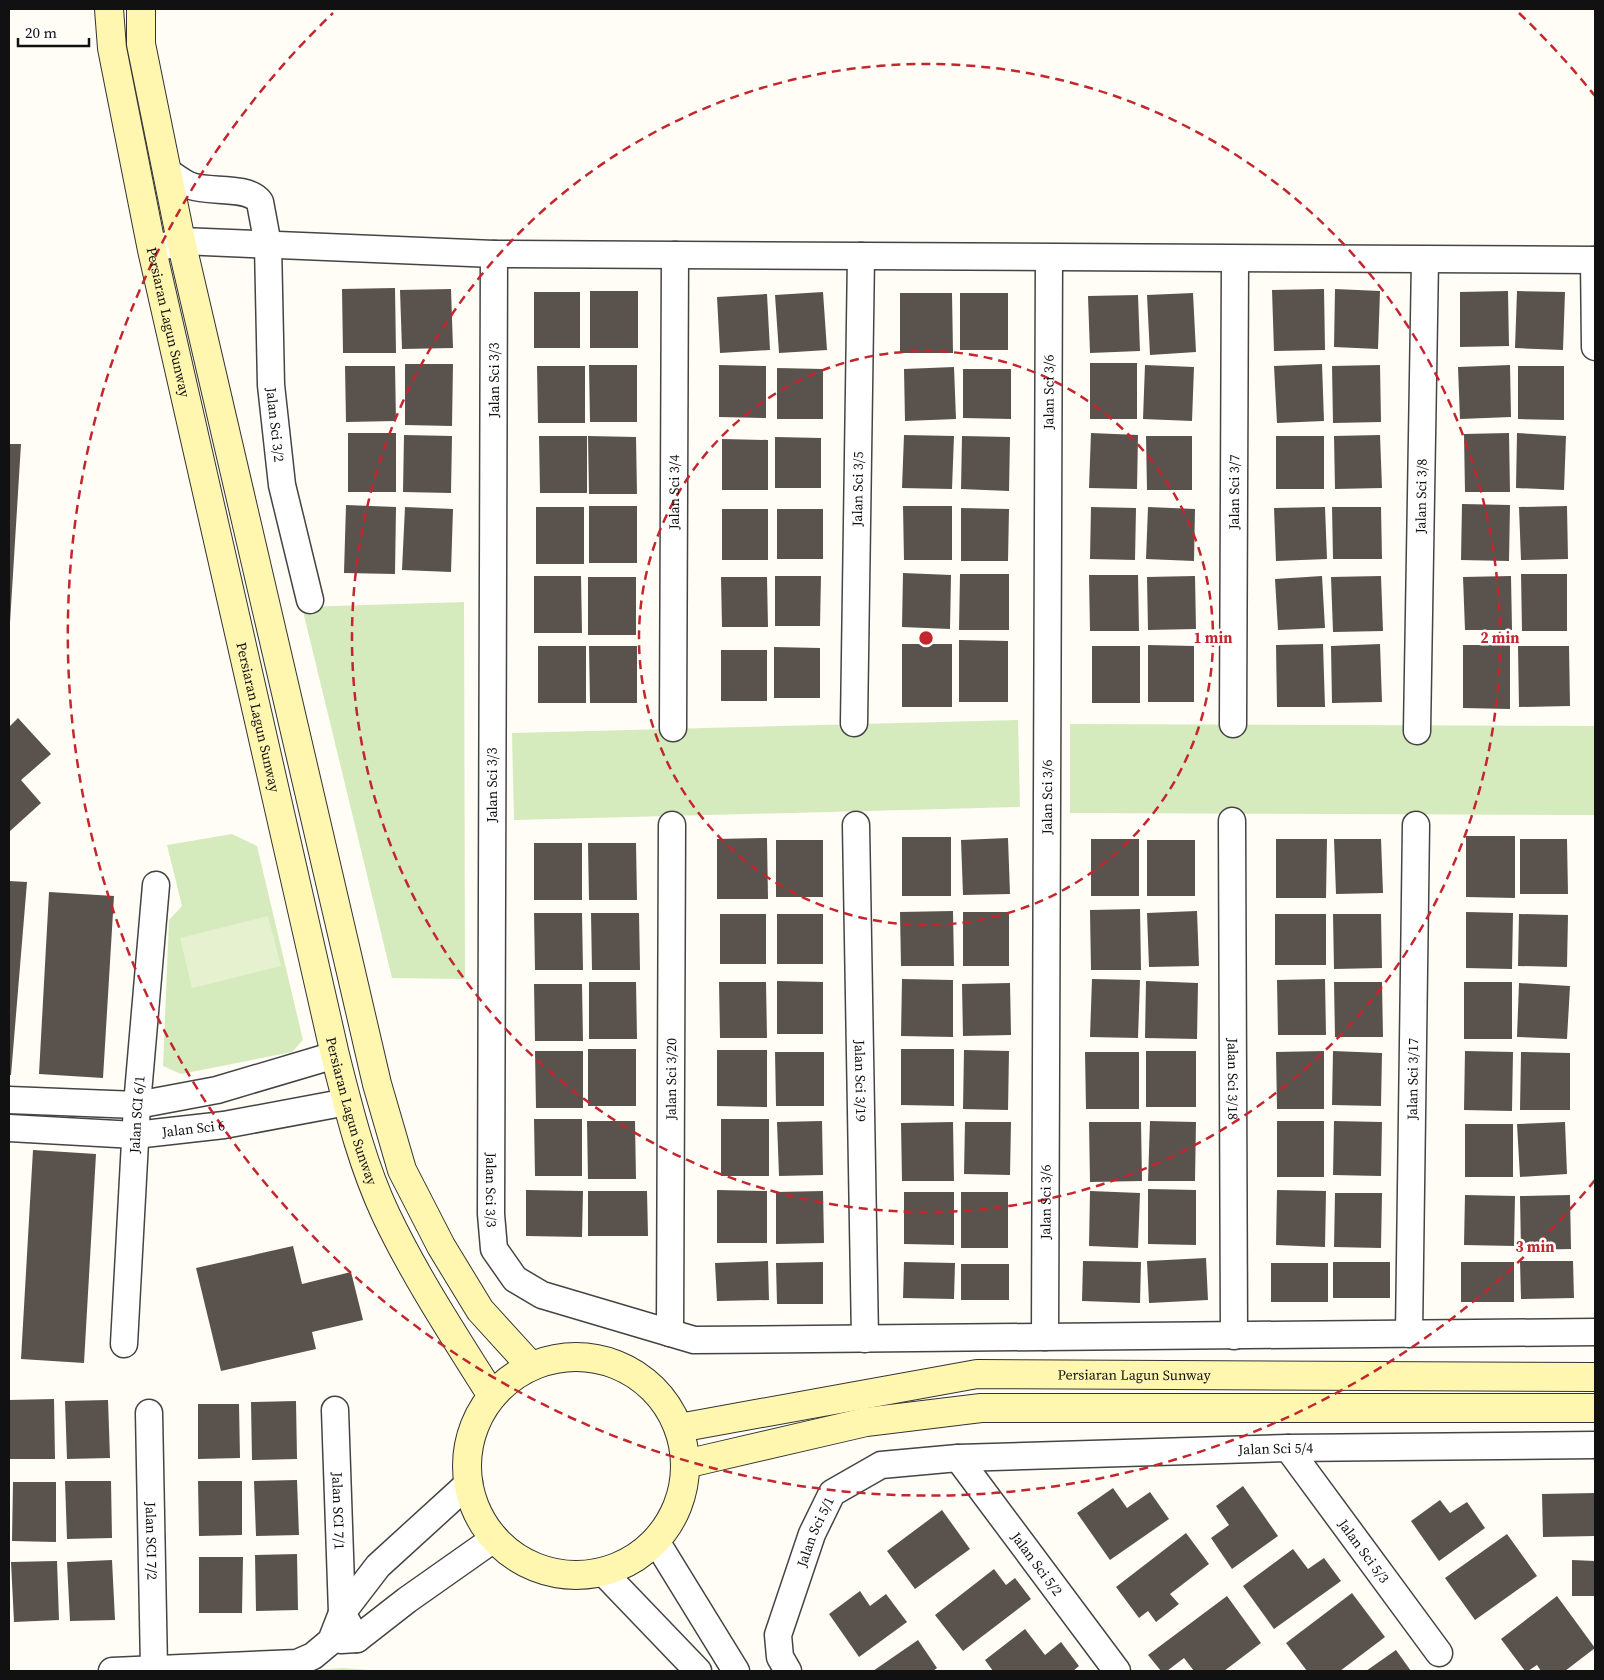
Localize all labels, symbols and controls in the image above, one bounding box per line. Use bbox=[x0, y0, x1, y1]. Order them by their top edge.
scale bar bbox=[18, 15, 89, 47]
text: 20 m bbox=[25, 22, 57, 43]
street label: Persiaran Lagun Sunway bbox=[142, 245, 195, 400]
street label: Jalan Sci 3/3 bbox=[484, 343, 504, 418]
street label: Jalan Sci 3/6 bbox=[1038, 354, 1059, 431]
street label: Jalan Sci 3/2 bbox=[261, 385, 289, 463]
street label: Jalan Sci 3/5 bbox=[847, 451, 868, 528]
street label: Jalan Sci 3/4 bbox=[664, 454, 684, 531]
street label: Jalan Sci 3/7 bbox=[1224, 454, 1244, 531]
street label: Jalan Sci 3/8 bbox=[1410, 458, 1432, 535]
text: 1 min bbox=[1194, 627, 1232, 648]
text: 2 min bbox=[1481, 627, 1519, 648]
centre of rings bbox=[917, 629, 935, 647]
street label: Persiaran Lagun Sunway bbox=[231, 640, 285, 795]
street label: Jalan Sci 3/3 bbox=[482, 748, 502, 823]
street label: Jalan Sci 3/6 bbox=[1037, 759, 1057, 836]
street label: Persiaran Lagun Sunway bbox=[321, 1035, 383, 1189]
street label: Jalan Sci 3/18 bbox=[1223, 1037, 1243, 1120]
street label: Jalan Sci 3/20 bbox=[661, 1038, 681, 1121]
street label: Jalan Sci 3/17 bbox=[1402, 1038, 1423, 1121]
street label: Jalan Sci 3/19 bbox=[850, 1039, 871, 1122]
street label: Jalan SCI 6/1 bbox=[124, 1075, 150, 1155]
street label: Jalan Sci 6 bbox=[160, 1115, 226, 1142]
street label: Jalan Sci 3/3 bbox=[481, 1151, 502, 1228]
street label: Jalan Sci 3/6 bbox=[1035, 1164, 1056, 1241]
text: 3 min bbox=[1516, 1236, 1554, 1257]
street label: Persiaran Lagun Sunway bbox=[1057, 1364, 1212, 1385]
street label: Jalan Sci 5/4 bbox=[1237, 1438, 1313, 1460]
street label: Jalan SCI 7/1 bbox=[327, 1471, 350, 1550]
street label: Jalan Sci 5/1 bbox=[791, 1493, 839, 1571]
street label: Jalan SCI 7/2 bbox=[141, 1501, 162, 1580]
street label: Jalan Sci 5/3 bbox=[1333, 1514, 1394, 1587]
street label: Jalan Sci 5/2 bbox=[1006, 1527, 1067, 1600]

